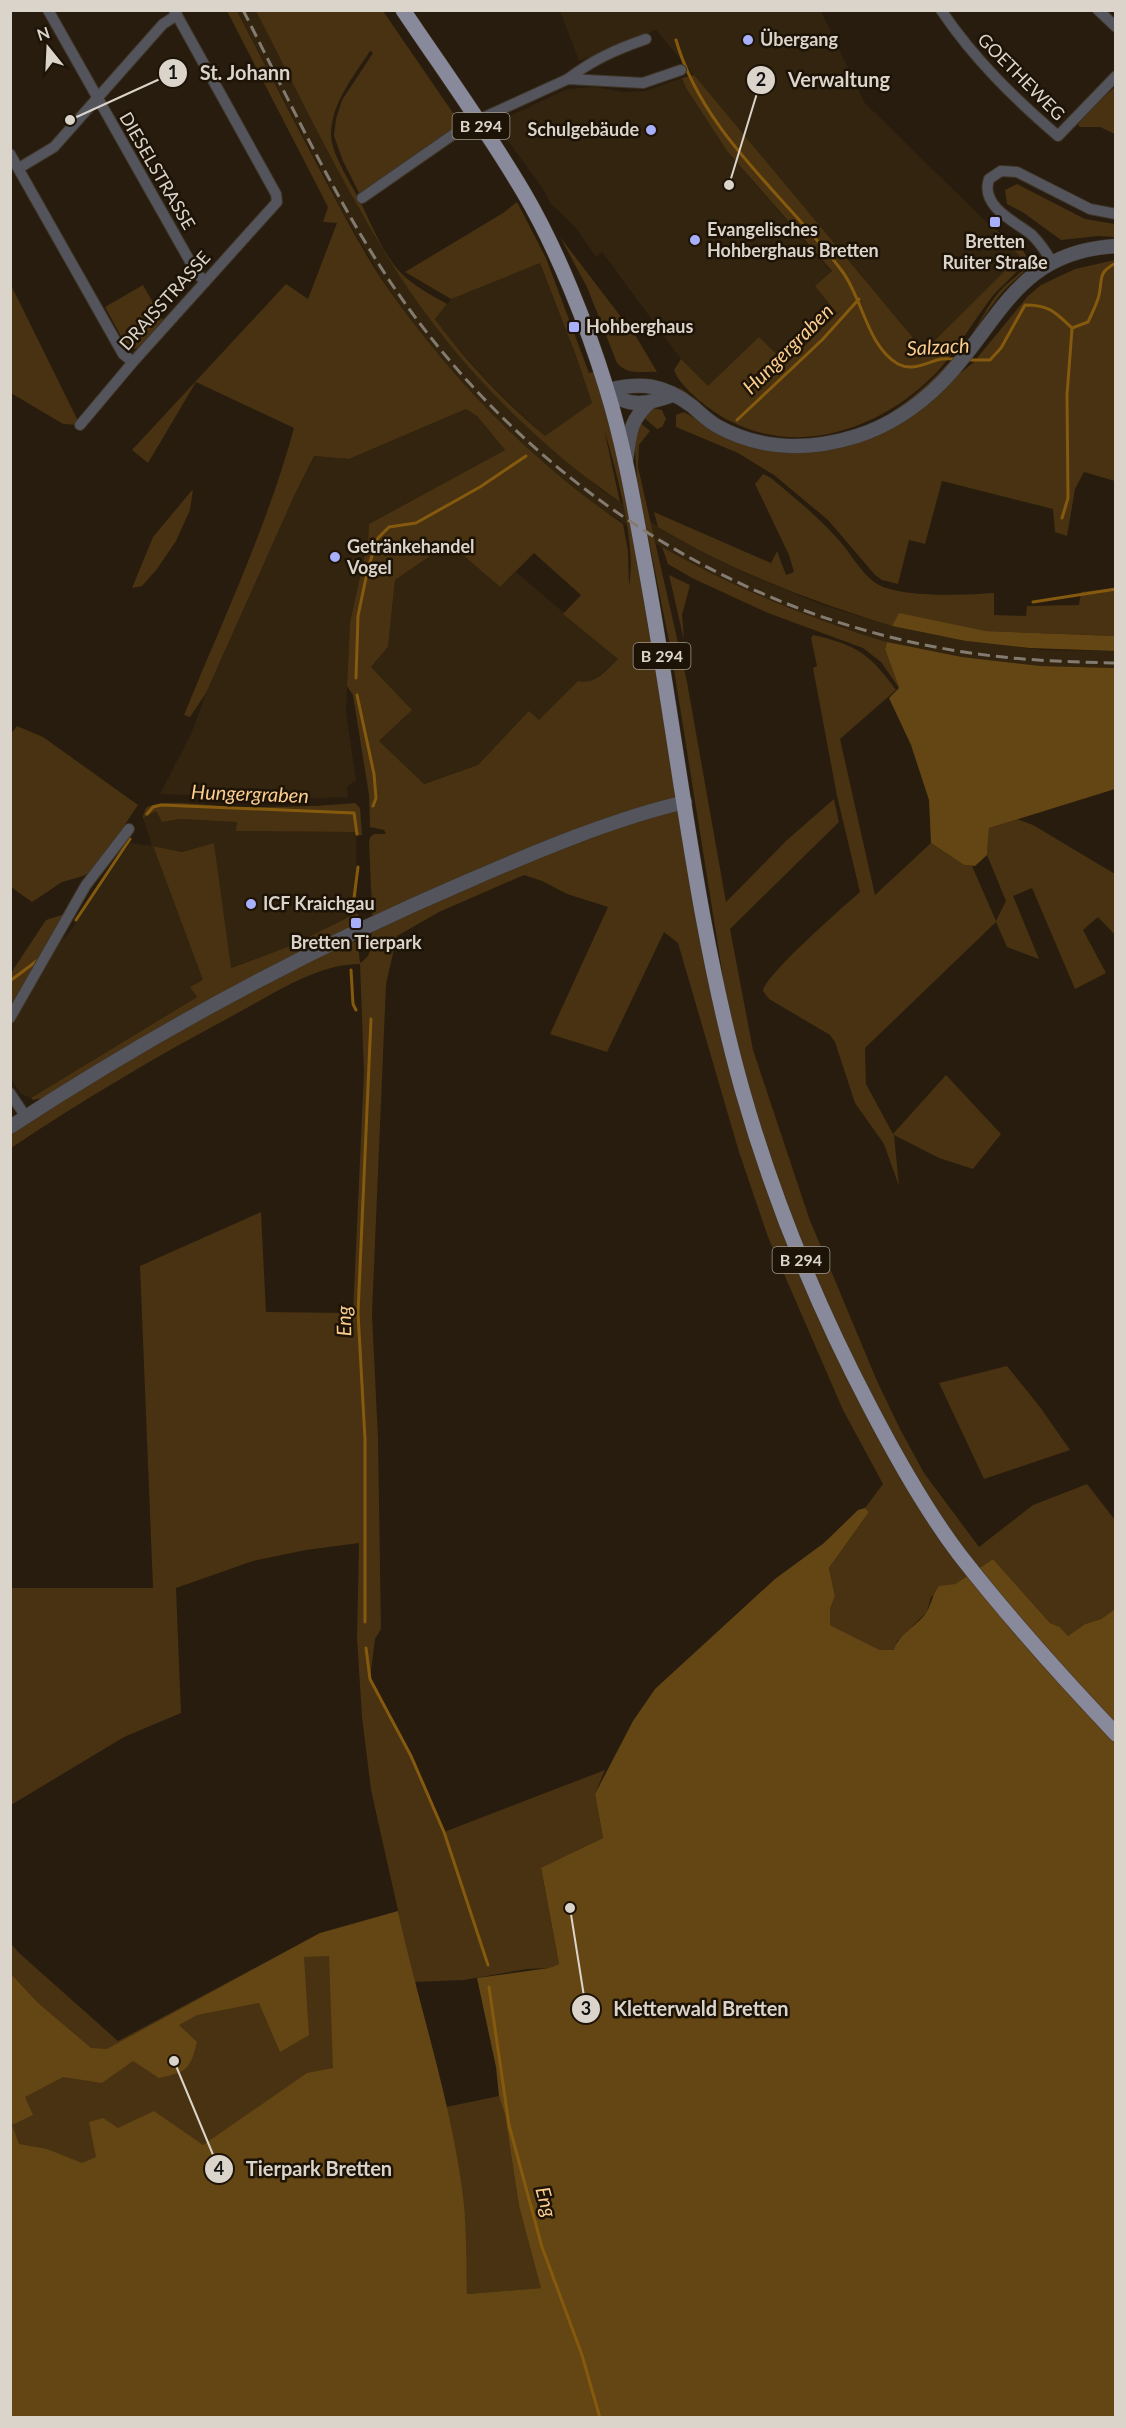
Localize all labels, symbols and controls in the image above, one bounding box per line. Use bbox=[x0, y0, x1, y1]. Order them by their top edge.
north arrow bbox=[18, 18, 78, 78]
text: N bbox=[34, 22, 52, 44]
place label: Übergang bbox=[760, 28, 838, 50]
street label: GOETHEWEG bbox=[973, 28, 1070, 125]
marker: Übergang bbox=[741, 33, 755, 47]
callout: St. Johann bbox=[158, 54, 303, 92]
text: St. Johann bbox=[200, 60, 290, 84]
text: 1 bbox=[168, 61, 178, 83]
callout: Verwaltung bbox=[746, 61, 902, 99]
text: Verwaltung bbox=[787, 67, 890, 91]
text: 2 bbox=[756, 68, 766, 90]
street label: DIESELSTRASSE bbox=[115, 108, 200, 233]
road number: B 294 bbox=[452, 113, 510, 139]
place label: Schulgebäude bbox=[527, 118, 639, 140]
marker: Schulgebäude bbox=[644, 123, 658, 137]
marker: Bretten Ruiter Straße bbox=[988, 215, 1002, 229]
place label: Evangelisches Hohberghaus Bretten bbox=[707, 218, 879, 261]
place label: Bretten Ruiter Straße bbox=[942, 230, 1048, 273]
marker: Evangelisches Hohberghaus Bretten bbox=[688, 233, 702, 247]
street label: DRAISSTRASSE bbox=[114, 246, 215, 354]
water label: Hungergraben bbox=[737, 298, 837, 398]
place label: Hohberghaus bbox=[586, 315, 693, 337]
marker: Hohberghaus bbox=[567, 320, 581, 334]
water label: Salzach bbox=[906, 332, 970, 360]
place label: Getränkehandel Vogel bbox=[346, 535, 475, 578]
marker: Getränkehandel Vogel bbox=[328, 550, 342, 564]
road number: B 294 bbox=[634, 643, 690, 669]
water label: Hungergraben bbox=[191, 779, 309, 807]
place label: ICF Kraichgau bbox=[263, 892, 375, 914]
marker: ICF Kraichgau bbox=[244, 897, 258, 911]
marker: Bretten Tierpark bbox=[349, 916, 363, 930]
place label: Bretten Tierpark bbox=[290, 931, 422, 953]
road number: B 294 bbox=[772, 1247, 830, 1273]
water label: Eng bbox=[331, 1305, 355, 1337]
callout: Kletterwald Bretten bbox=[571, 1990, 800, 2028]
text: Kletterwald Bretten bbox=[613, 1996, 789, 2020]
text: 3 bbox=[581, 1997, 591, 2019]
callout: Tierpark Bretten bbox=[204, 2150, 404, 2188]
text: Tierpark Bretten bbox=[246, 2156, 392, 2180]
text: 4 bbox=[214, 2157, 224, 2179]
water label: Eng bbox=[531, 2184, 563, 2220]

